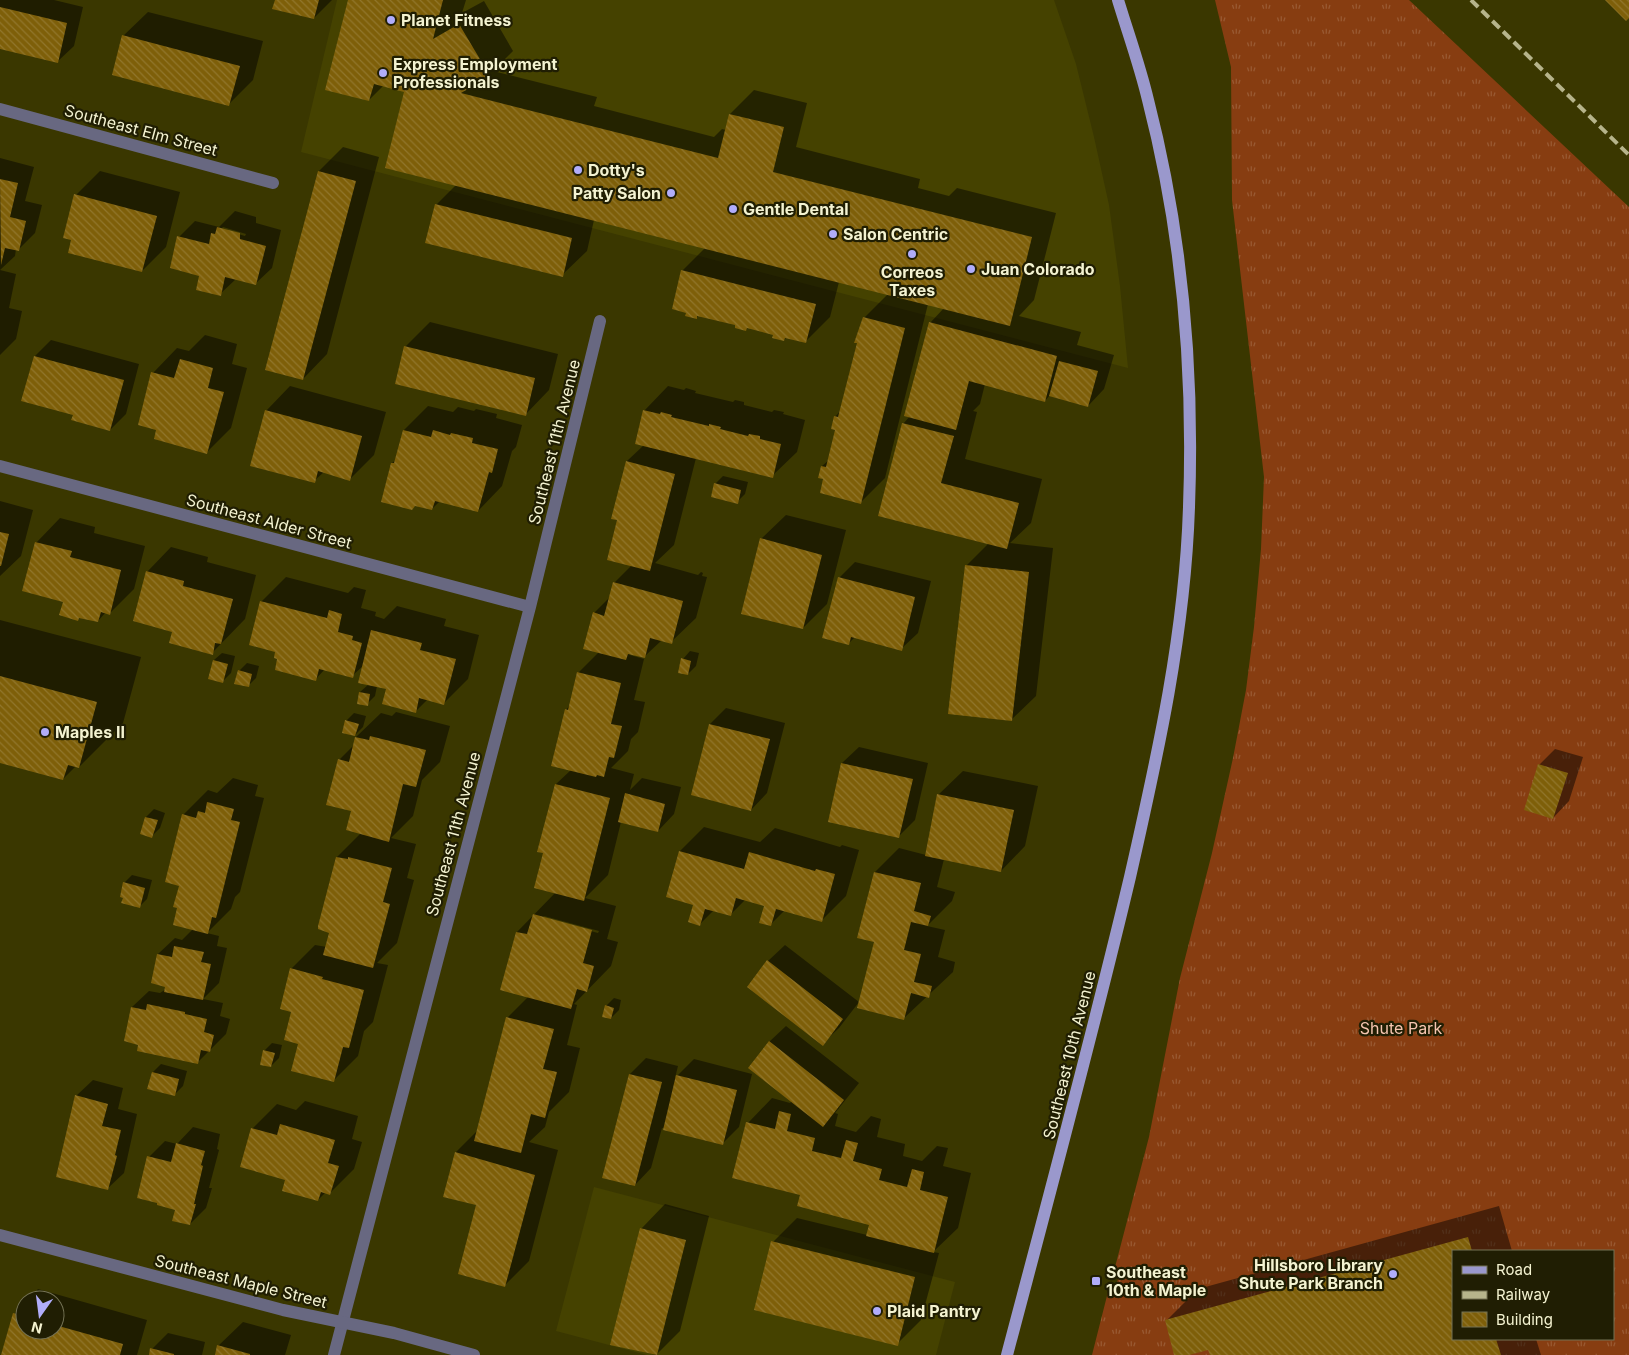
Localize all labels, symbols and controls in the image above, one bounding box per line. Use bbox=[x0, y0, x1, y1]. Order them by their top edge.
place label: Planet Fitness bbox=[401, 10, 511, 30]
marker: Planet Fitness bbox=[385, 14, 397, 26]
place label: Express Employment Professionals bbox=[393, 54, 557, 92]
marker: Express Employment Professionals bbox=[377, 67, 389, 79]
street label: Southeast Elm Street bbox=[62, 100, 220, 160]
place label: Dotty's bbox=[588, 160, 645, 180]
marker: Dotty's bbox=[572, 164, 584, 176]
place label: Patty Salon bbox=[573, 183, 661, 203]
marker: Patty Salon bbox=[665, 187, 677, 199]
place label: Gentle Dental bbox=[743, 199, 849, 219]
marker: Gentle Dental bbox=[727, 203, 739, 215]
place label: Salon Centric bbox=[843, 224, 948, 244]
marker: Salon Centric bbox=[827, 228, 839, 240]
marker: Correos Taxes bbox=[906, 248, 918, 260]
place label: Juan Colorado bbox=[981, 259, 1095, 279]
place label: Correos Taxes bbox=[881, 262, 943, 300]
marker: Juan Colorado bbox=[965, 263, 977, 275]
street label: Southeast 11th Avenue bbox=[524, 357, 584, 527]
street label: Southeast Alder Street bbox=[184, 489, 354, 553]
place label: Maples II bbox=[55, 722, 125, 742]
marker: Maples II bbox=[39, 726, 51, 738]
street label: Southeast 11th Avenue bbox=[421, 750, 485, 918]
street label: Southeast 10th Avenue bbox=[1038, 969, 1100, 1141]
park label: Shute Park bbox=[1360, 1018, 1442, 1038]
street label: Southeast Maple Street bbox=[153, 1250, 329, 1312]
legend bbox=[1452, 1250, 1614, 1340]
place label: Hillsboro Library Shute Park Branch bbox=[1239, 1255, 1383, 1293]
text: Road bbox=[1496, 1260, 1532, 1279]
place label: Southeast 10th & Maple bbox=[1106, 1262, 1206, 1300]
marker: Hillsboro Library Shute Park Branch bbox=[1387, 1268, 1399, 1280]
marker: Southeast 10th & Maple bbox=[1090, 1275, 1102, 1287]
text: Railway bbox=[1496, 1285, 1551, 1304]
north arrow bbox=[15, 1290, 65, 1340]
place label: Plaid Pantry bbox=[887, 1301, 981, 1321]
marker: Plaid Pantry bbox=[871, 1305, 883, 1317]
text: Building bbox=[1496, 1310, 1553, 1329]
text: N bbox=[30, 1319, 44, 1338]

